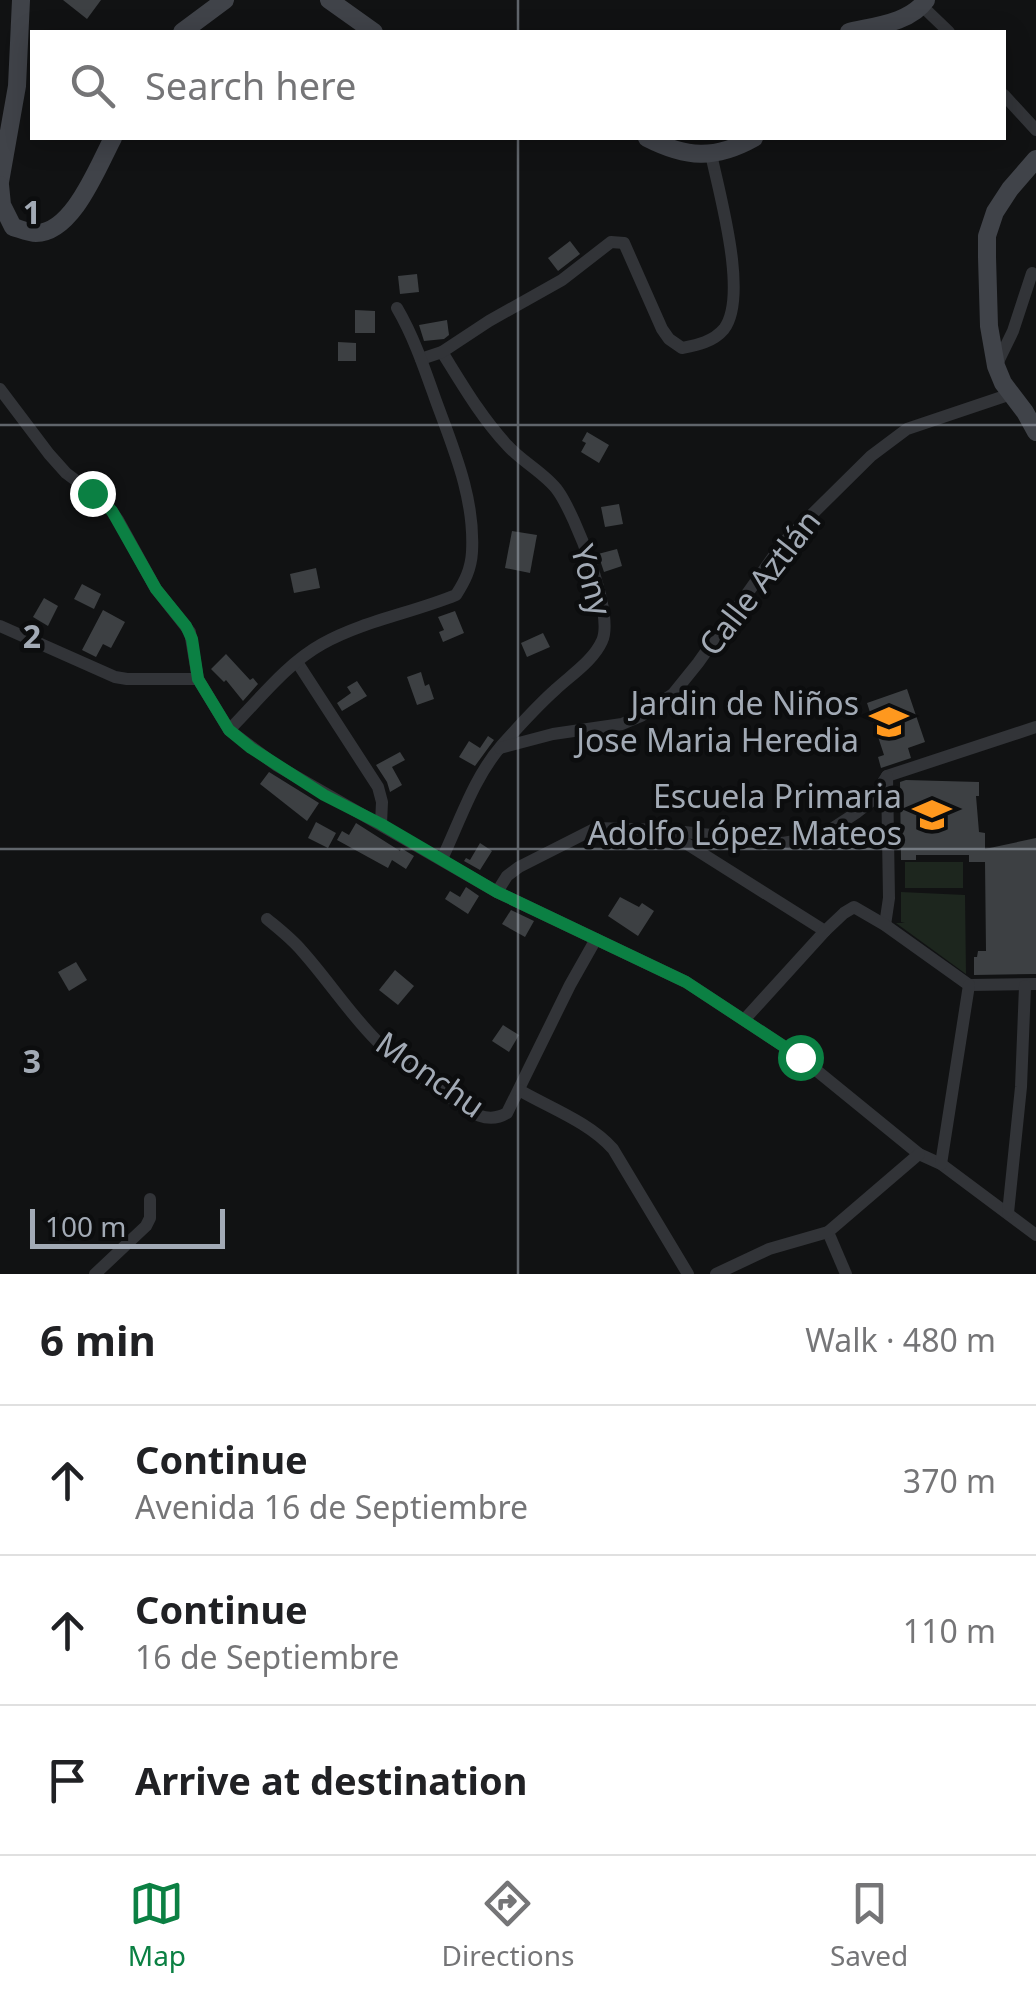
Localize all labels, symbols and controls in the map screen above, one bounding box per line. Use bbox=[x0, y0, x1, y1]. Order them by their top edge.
search box bbox=[30, 30, 1006, 140]
icon: search bbox=[65, 58, 120, 113]
text: Search here bbox=[145, 59, 356, 111]
text: 1 bbox=[23, 190, 41, 233]
route end bbox=[70, 471, 116, 517]
street label: Calle Aztlán bbox=[688, 500, 829, 664]
street label: Yony bbox=[562, 539, 623, 621]
text: 2 bbox=[23, 614, 41, 657]
place label: Jardin de Niños Jose Maria Heredia bbox=[573, 681, 859, 761]
school or university icon: Jardin de Niños Jose Maria Heredia bbox=[868, 701, 910, 743]
place label: Escuela Primaria Adolfo López Mateos bbox=[587, 774, 902, 854]
school or university icon: Escuela Primaria Adolfo López Mateos bbox=[911, 794, 953, 836]
street label: Monchu bbox=[368, 1021, 494, 1127]
route start bbox=[778, 1035, 824, 1081]
text: 3 bbox=[23, 1039, 41, 1082]
scale bar bbox=[30, 1204, 225, 1248]
text: 100 m bbox=[45, 1207, 127, 1245]
text: 6 min bbox=[40, 1311, 156, 1368]
text: Walk · 480 m bbox=[805, 1318, 996, 1361]
text: Continue bbox=[135, 1433, 308, 1485]
icon: ahead bbox=[40, 1453, 95, 1508]
text: 370 m bbox=[903, 1459, 996, 1502]
text: Avenida 16 de Septiembre bbox=[135, 1485, 528, 1528]
text: Continue bbox=[135, 1583, 308, 1635]
icon: ahead bbox=[40, 1603, 95, 1658]
text: 110 m bbox=[903, 1609, 996, 1652]
text: 16 de Septiembre bbox=[135, 1635, 399, 1678]
icon: arrive bbox=[40, 1753, 95, 1808]
text: Arrive at destination bbox=[135, 1754, 527, 1806]
tab: Map bbox=[128, 1876, 186, 1974]
tab: Directions bbox=[442, 1876, 574, 1974]
tab: Saved bbox=[830, 1876, 908, 1974]

